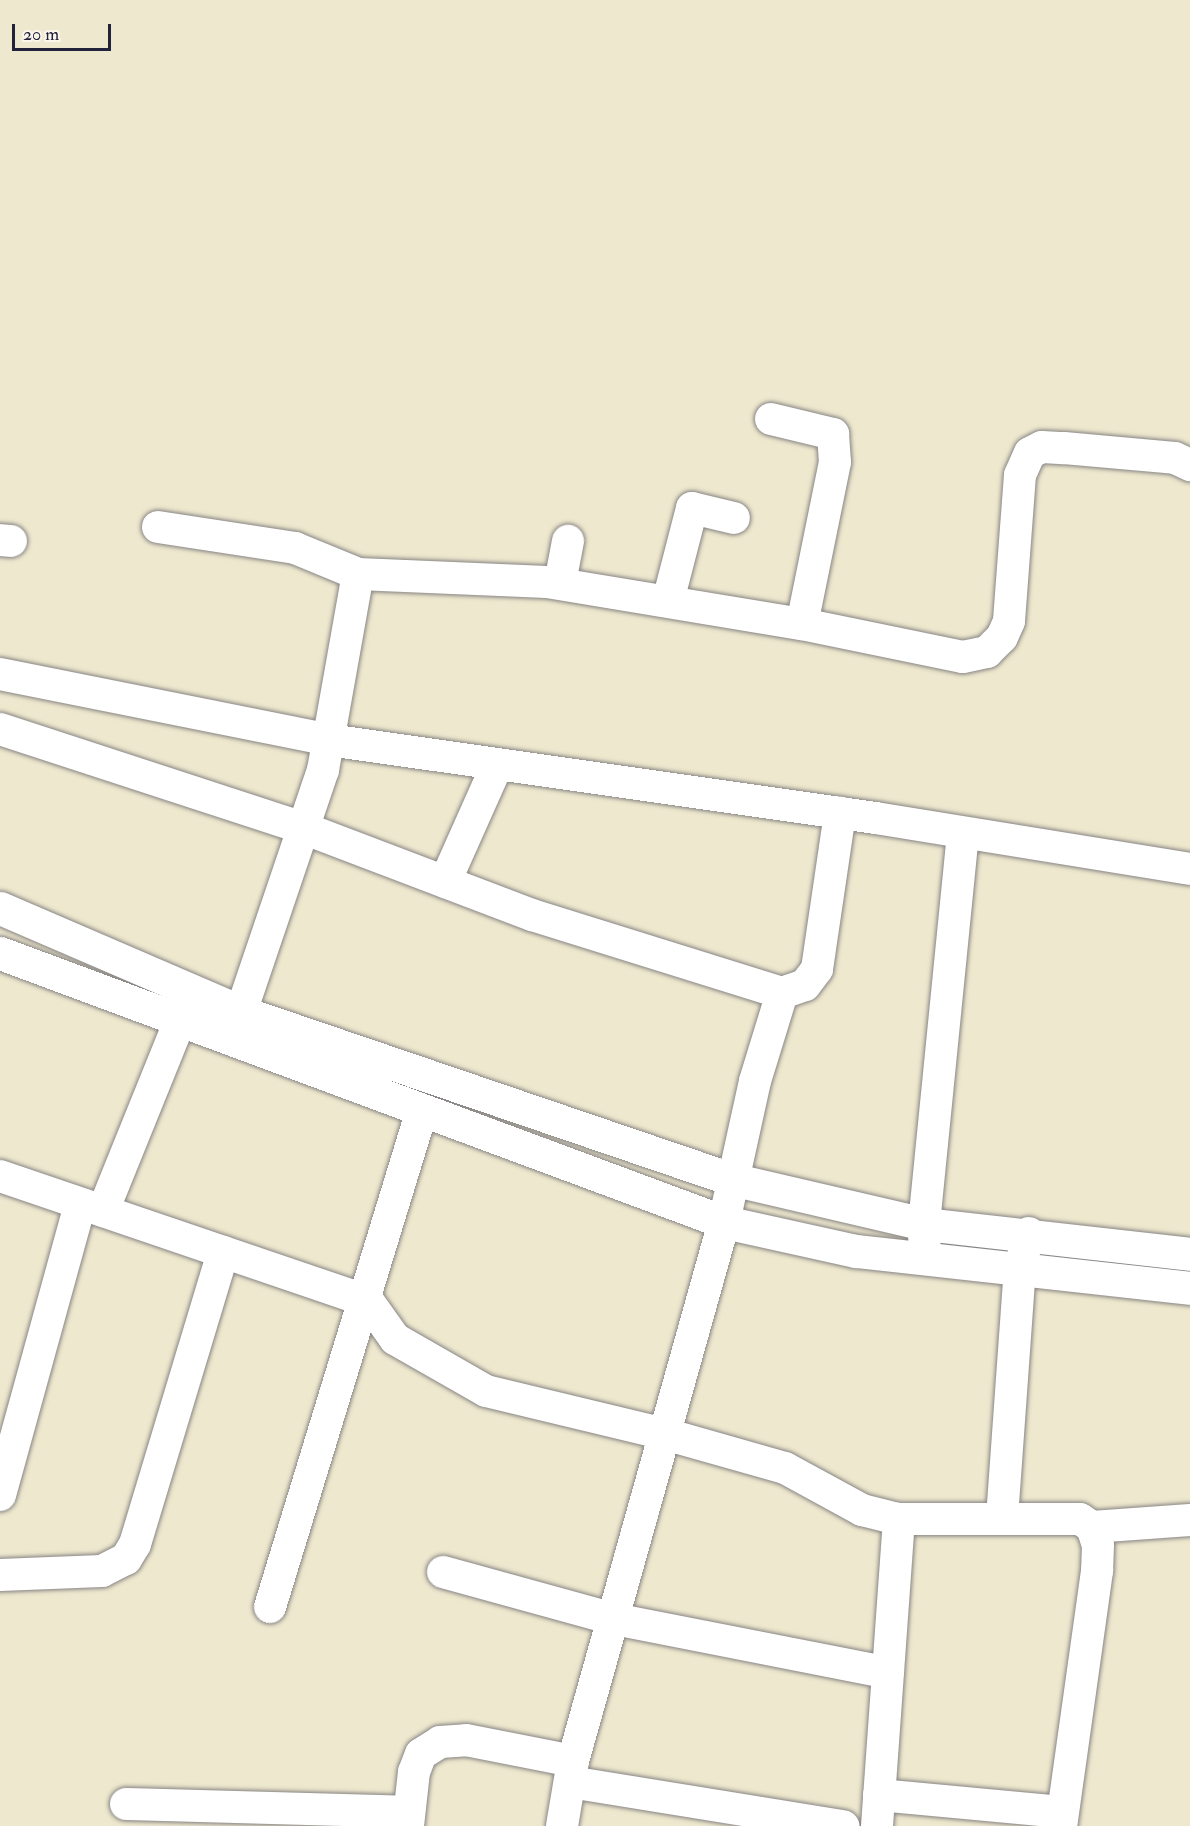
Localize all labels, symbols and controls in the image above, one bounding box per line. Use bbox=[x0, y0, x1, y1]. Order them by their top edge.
scale bar bbox=[15, 12, 114, 50]
text: 20 m bbox=[23, 23, 59, 46]

